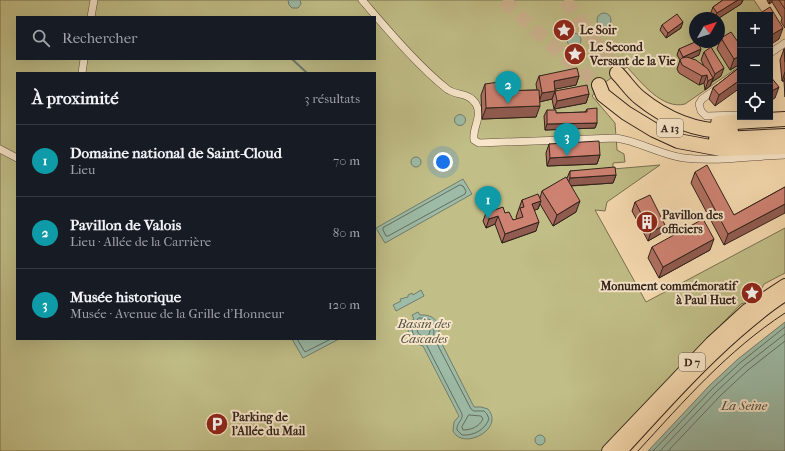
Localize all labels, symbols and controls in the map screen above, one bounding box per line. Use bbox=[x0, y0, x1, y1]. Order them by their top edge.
north arrow bbox=[689, 12, 725, 48]
map controls bbox=[737, 12, 773, 120]
button: + bbox=[737, 12, 773, 48]
search box bbox=[16, 16, 376, 60]
place icon: Le Soir bbox=[551, 17, 577, 43]
place label: Le Soir bbox=[580, 23, 618, 37]
icon: search bbox=[30, 27, 52, 49]
text: Rechercher bbox=[62, 29, 137, 47]
place label: Le Second Versant de la Vie bbox=[589, 40, 676, 68]
place icon: Le Second Versant de la Vie bbox=[562, 41, 588, 67]
button: − bbox=[737, 48, 773, 84]
pin: 2 bbox=[495, 71, 521, 104]
button: locate bbox=[737, 84, 773, 120]
text: À proximité bbox=[32, 88, 119, 108]
text: 3 résultats bbox=[304, 91, 360, 106]
road number: A 13 bbox=[657, 119, 683, 137]
pin: 3 bbox=[554, 123, 580, 156]
text: Domaine national de Saint-Cloud bbox=[70, 144, 282, 162]
your location bbox=[433, 152, 453, 172]
text: 1 bbox=[43, 153, 47, 168]
text: 70 m bbox=[333, 153, 360, 168]
text: Lieu bbox=[70, 162, 95, 177]
pin: 1 bbox=[475, 186, 501, 219]
place label: Pavillon des officiers bbox=[662, 208, 724, 236]
building icon: Pavillon des officiers bbox=[634, 209, 660, 235]
text: Pavillon de Valois bbox=[70, 216, 181, 234]
text: 2 bbox=[42, 225, 48, 240]
text: 80 m bbox=[333, 225, 360, 240]
text: Lieu · Allée de la Carrière bbox=[70, 234, 211, 249]
place label: Monument commémoratif à Paul Huet bbox=[599, 279, 739, 307]
place icon: Monument commémoratif à Paul Huet bbox=[739, 280, 765, 306]
text: Musée historique bbox=[70, 288, 181, 306]
text: 3 bbox=[42, 297, 48, 312]
text: 120 m bbox=[328, 297, 360, 312]
text: Musée · Avenue de la Grille d'Honneur bbox=[70, 306, 284, 321]
water label: Bassin des Cascades bbox=[396, 316, 452, 346]
road number: D 7 bbox=[679, 353, 705, 371]
water label: La Seine bbox=[720, 398, 768, 413]
place label: Parking de l'Allée du Mail bbox=[231, 410, 306, 438]
parking icon: Parking de l'Allée du Mail bbox=[204, 411, 230, 437]

